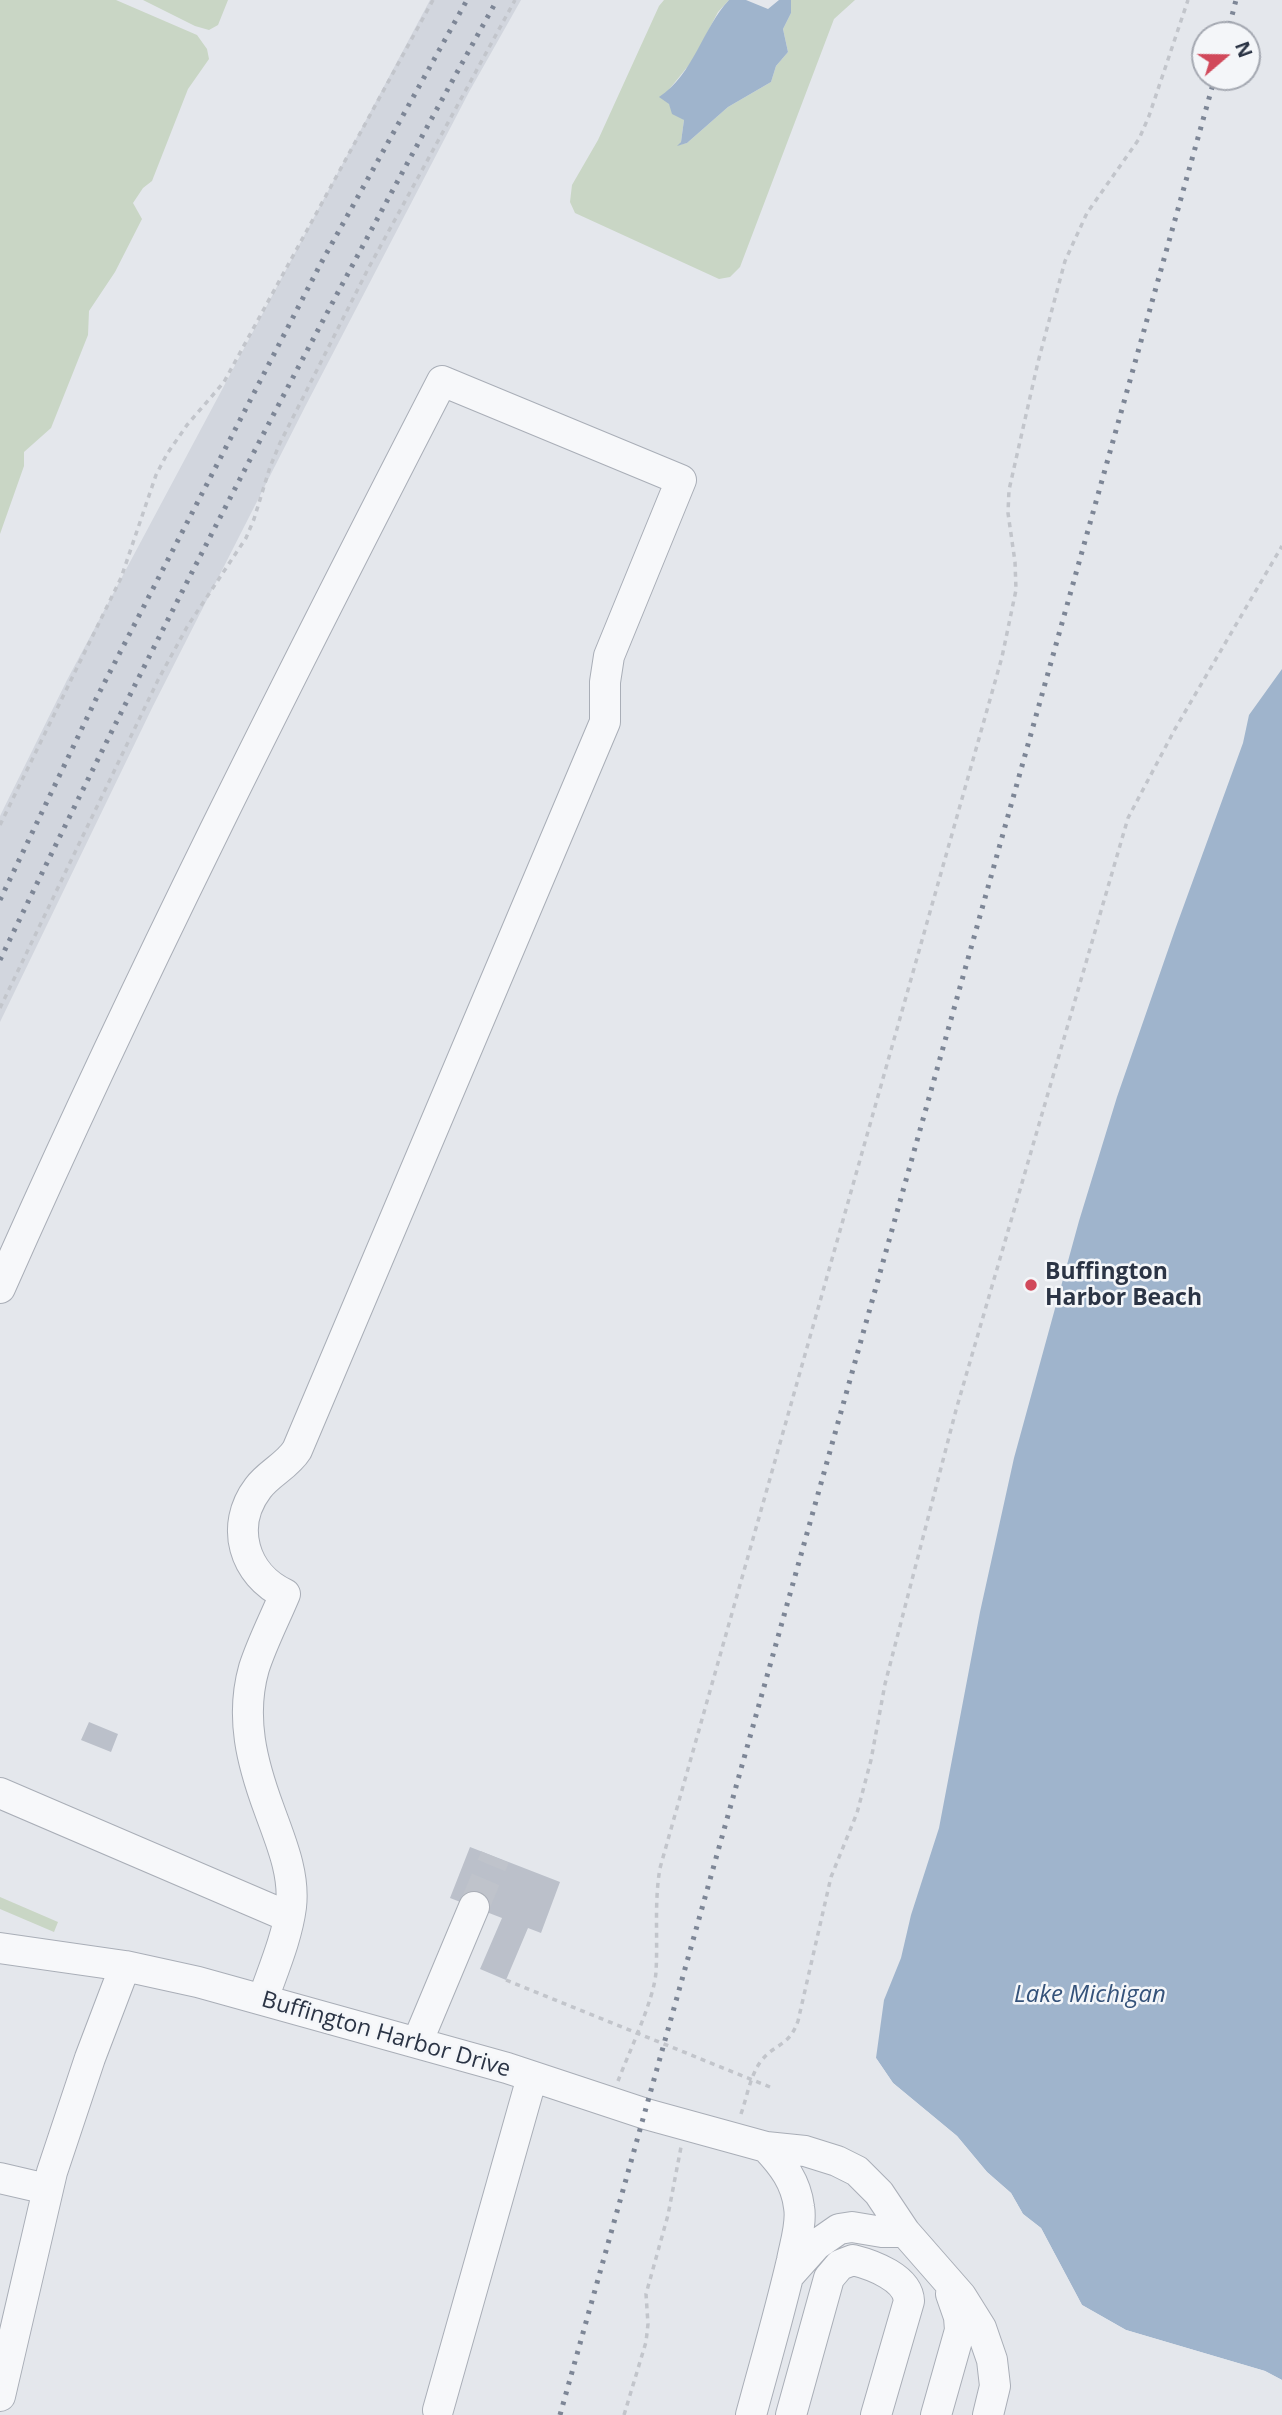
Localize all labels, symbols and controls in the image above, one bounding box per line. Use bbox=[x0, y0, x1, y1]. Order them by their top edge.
north arrow bbox=[1191, 21, 1261, 91]
text: N bbox=[1229, 38, 1259, 61]
place label: Buffington Harbor Beach bbox=[1045, 1258, 1202, 1312]
marker: Buffington Harbor Beach bbox=[1023, 1277, 1039, 1293]
water label: Lake Michigan bbox=[1014, 1981, 1166, 2009]
street label: Buffington Harbor Drive bbox=[258, 1986, 514, 2084]

